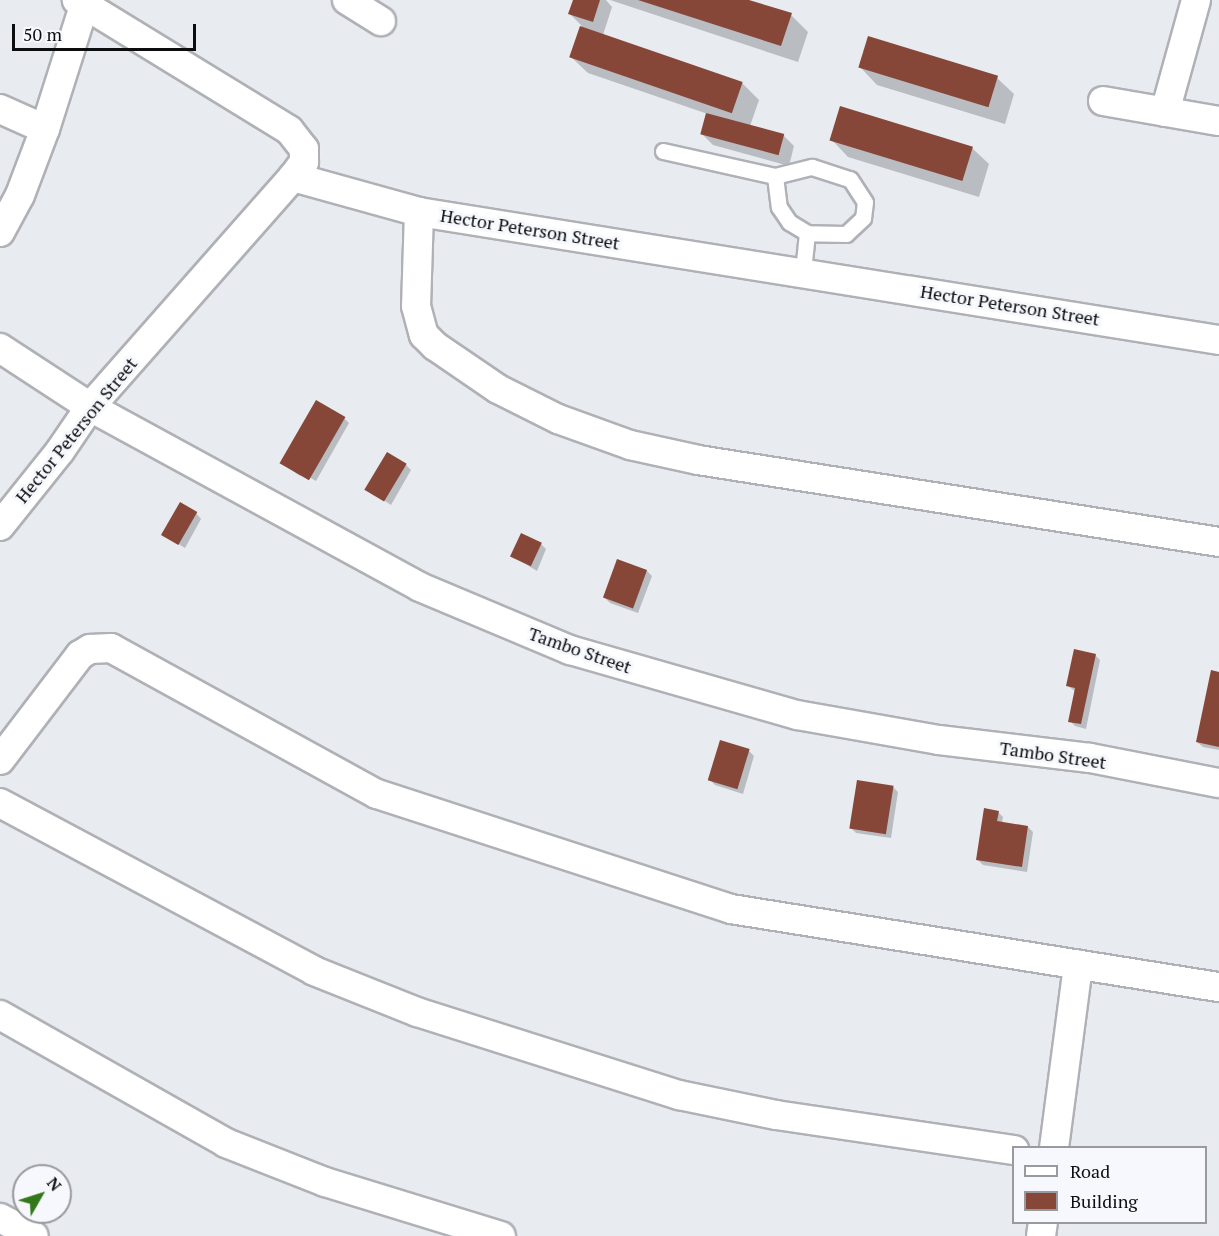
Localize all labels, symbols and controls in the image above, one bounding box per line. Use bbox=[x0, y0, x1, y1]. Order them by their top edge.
scale bar bbox=[15, 12, 200, 50]
text: 50 m bbox=[23, 22, 62, 46]
street label: Hector Peterson Street bbox=[439, 204, 621, 254]
street label: Hector Peterson Street bbox=[919, 280, 1101, 330]
street label: Hector Peterson Street bbox=[11, 353, 141, 507]
street label: Tambo Street bbox=[526, 622, 634, 678]
street label: Tambo Street bbox=[998, 737, 1108, 773]
legend bbox=[1012, 1146, 1207, 1224]
text: Road bbox=[1070, 1159, 1110, 1183]
north arrow bbox=[12, 1164, 72, 1224]
text: N bbox=[42, 1172, 67, 1196]
text: Building bbox=[1070, 1189, 1138, 1213]

